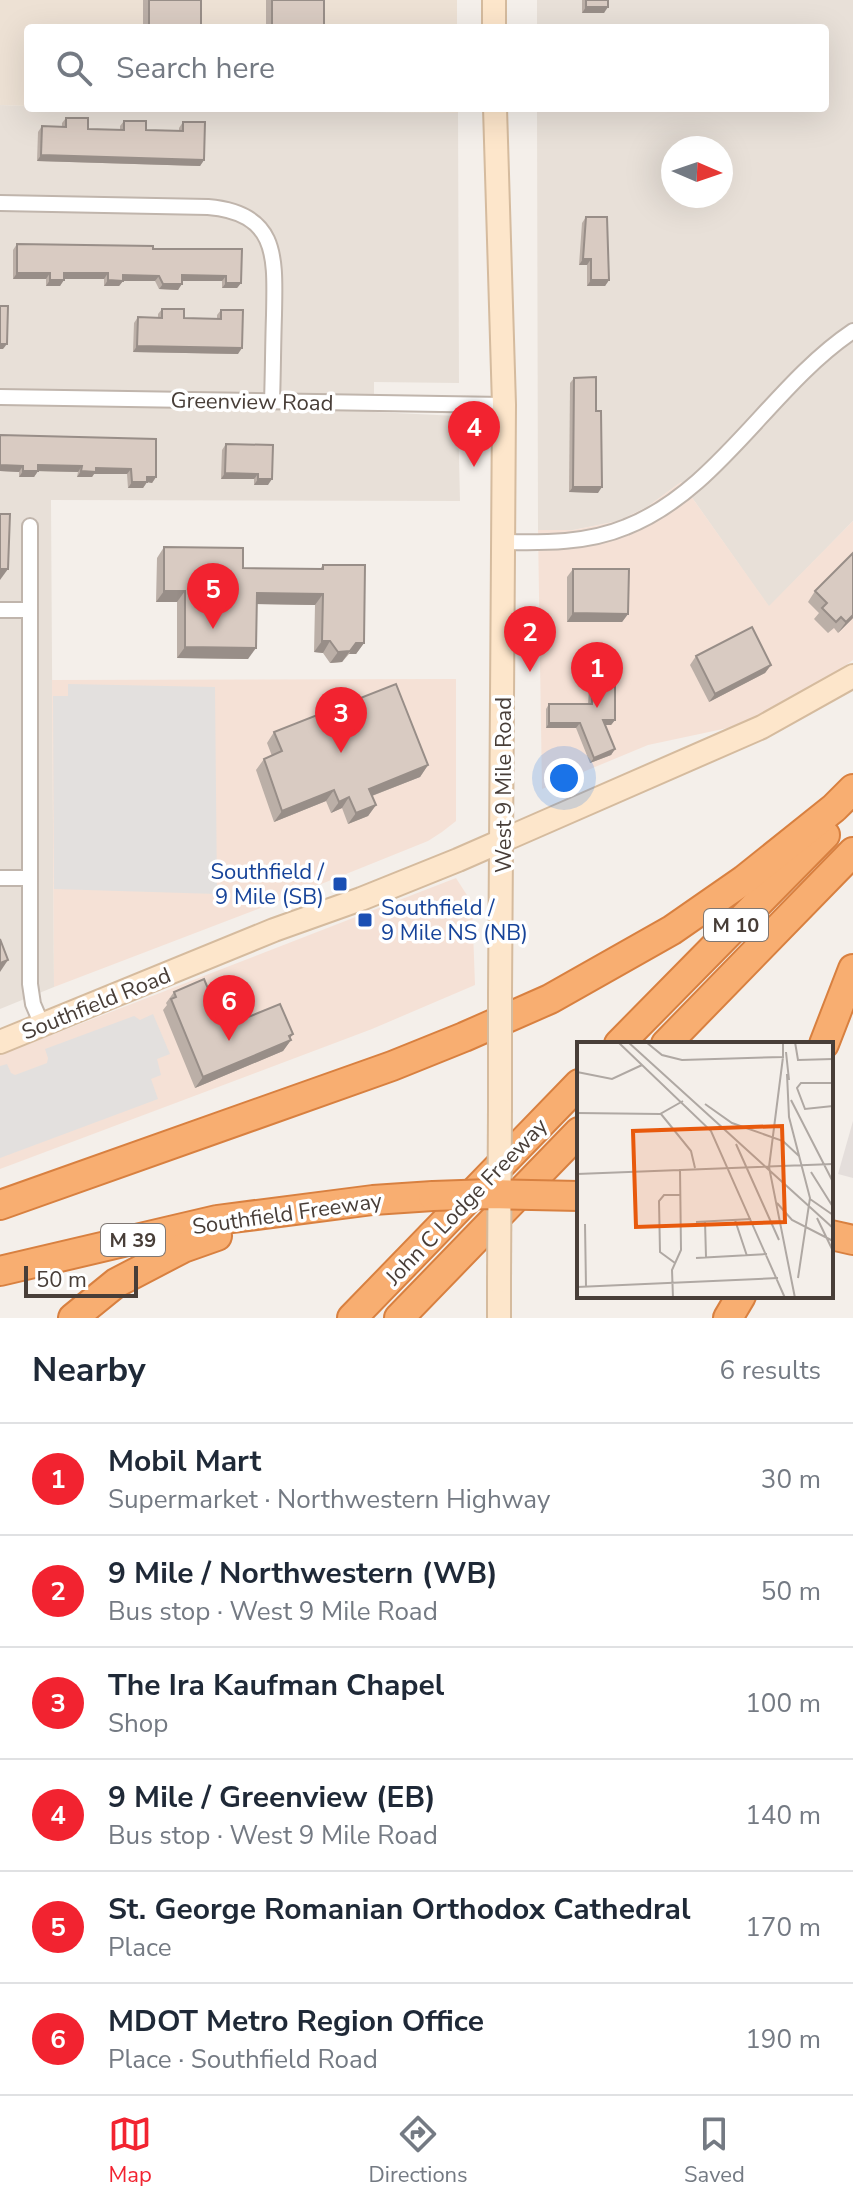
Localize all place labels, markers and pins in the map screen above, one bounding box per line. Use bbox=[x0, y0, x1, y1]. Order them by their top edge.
pin: 4 bbox=[448, 401, 500, 467]
pin: 5 bbox=[187, 563, 239, 629]
pin: 2 bbox=[504, 606, 556, 672]
pin: 1 bbox=[571, 642, 623, 708]
pin: 3 bbox=[315, 687, 367, 753]
place label: Southfield / 9 Mile (SB) bbox=[211, 857, 325, 912]
marker: Southfield / 9 Mile (SB) bbox=[331, 875, 349, 893]
place label: Southfield / 9 Mile NS (NB) bbox=[381, 893, 528, 948]
marker: Southfield / 9 Mile NS (NB) bbox=[356, 911, 374, 929]
pin: 6 bbox=[203, 975, 255, 1041]

